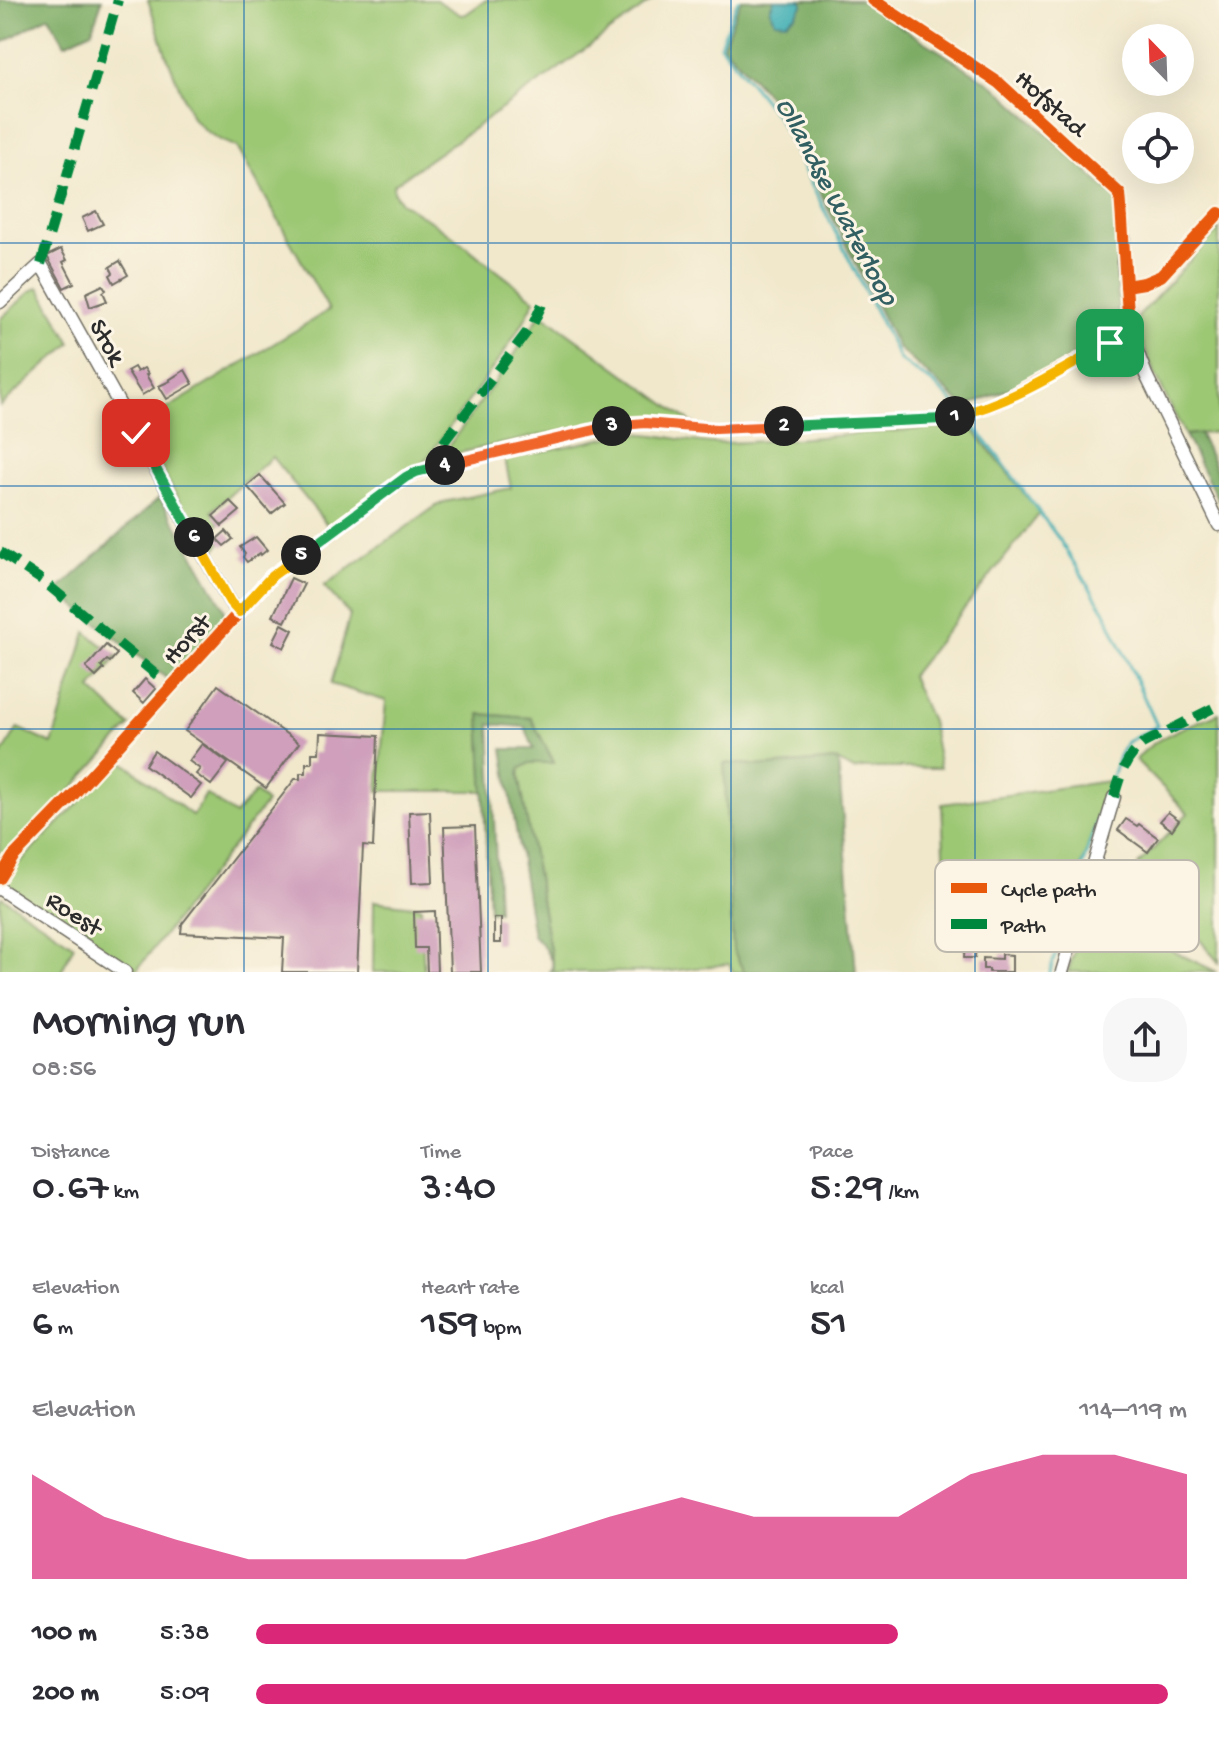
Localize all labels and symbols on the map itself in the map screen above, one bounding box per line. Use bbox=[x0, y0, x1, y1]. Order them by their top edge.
north arrow bbox=[1122, 24, 1194, 96]
street label: Hofstad bbox=[1007, 65, 1093, 147]
water label: Ollandse Waterloop bbox=[766, 93, 905, 313]
pin bbox=[1076, 309, 1144, 377]
street label: Stok bbox=[80, 315, 131, 374]
pin: 1 bbox=[935, 396, 975, 436]
pin bbox=[102, 399, 170, 467]
pin: 3 bbox=[592, 406, 632, 446]
pin: 2 bbox=[764, 406, 804, 446]
pin: 4 bbox=[425, 445, 465, 485]
pin: 6 bbox=[174, 517, 214, 557]
pin: 5 bbox=[281, 535, 321, 575]
street label: Horst bbox=[158, 607, 221, 673]
legend bbox=[935, 860, 1199, 952]
text: Cycle path bbox=[1001, 879, 1097, 905]
street label: Roest bbox=[39, 886, 108, 947]
text: Path bbox=[1000, 915, 1046, 941]

